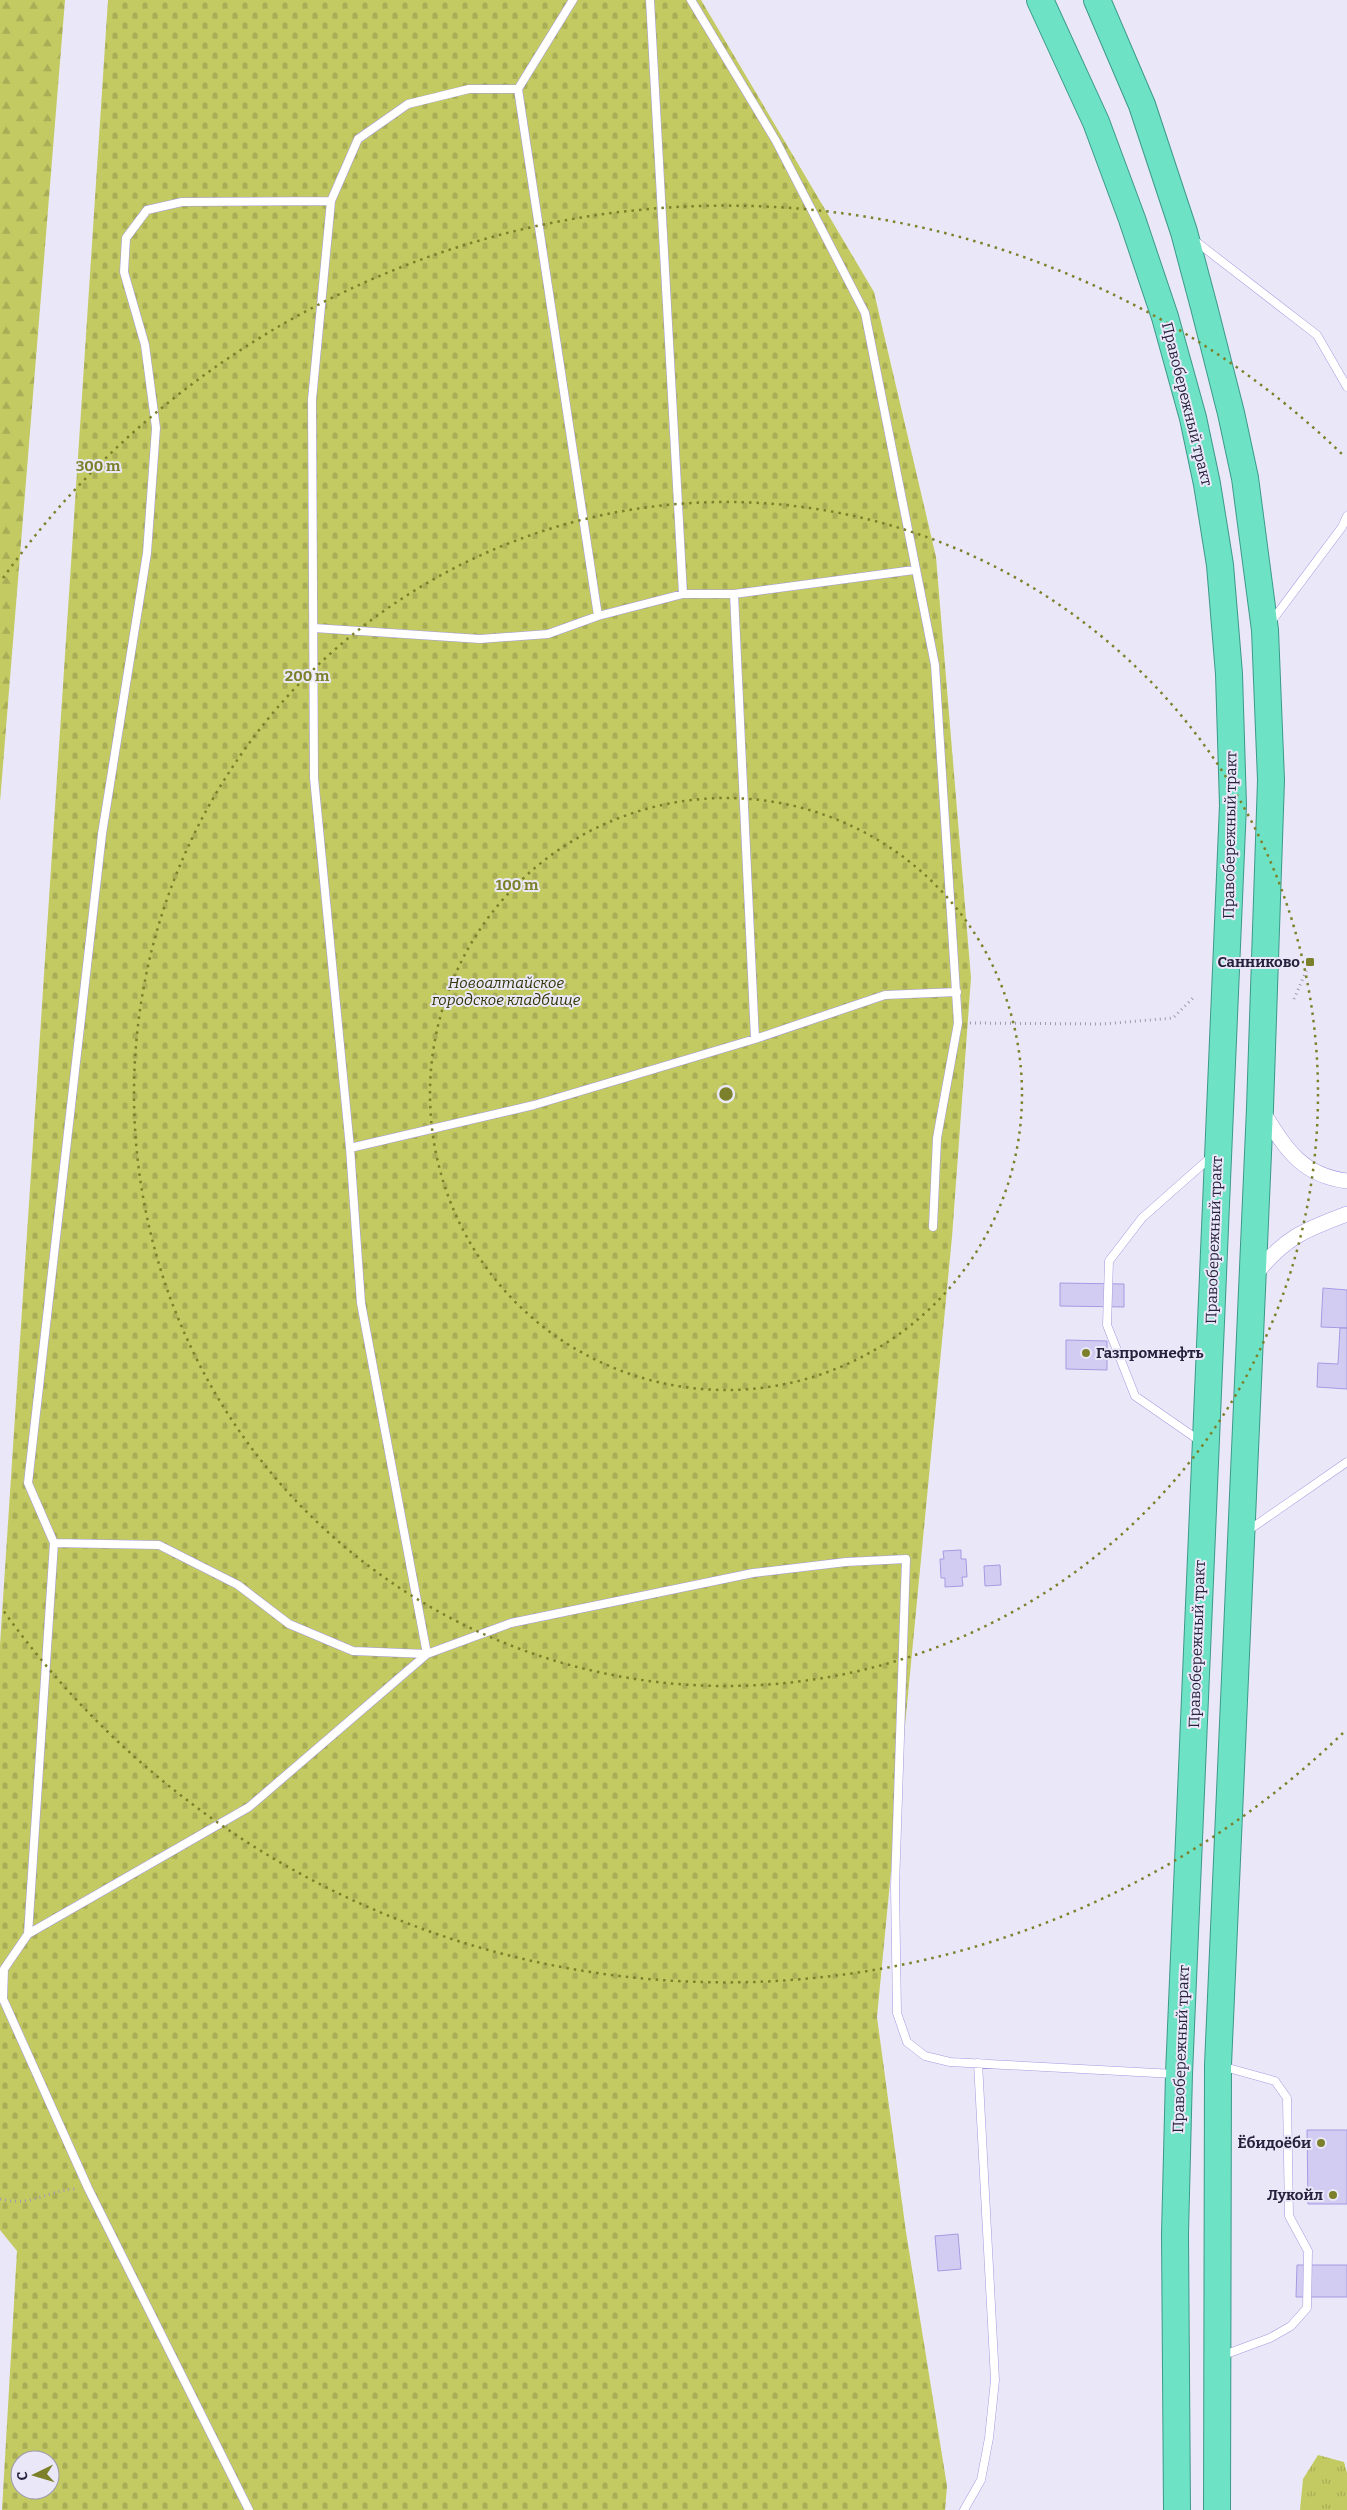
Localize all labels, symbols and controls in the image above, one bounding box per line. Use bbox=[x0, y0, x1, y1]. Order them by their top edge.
street label: Правобережный тракт bbox=[1158, 320, 1216, 488]
text: 300 m bbox=[76, 457, 121, 475]
text: 200 m bbox=[285, 667, 330, 685]
street label: Правобережный тракт bbox=[1220, 751, 1240, 919]
text: 100 m bbox=[496, 876, 539, 894]
place label: Санниково bbox=[1217, 953, 1300, 971]
marker: Санниково bbox=[1304, 956, 1316, 968]
park label: Новоалтайское городское кладбище bbox=[431, 974, 581, 1009]
centre of rings bbox=[717, 1085, 735, 1103]
street label: Правобережный тракт bbox=[1202, 1156, 1226, 1324]
place label: Газпромнефть bbox=[1096, 1344, 1203, 1362]
marker: Газпромнефть bbox=[1080, 1347, 1092, 1359]
street label: Правобережный тракт bbox=[1185, 1560, 1209, 1728]
street label: Правобережный тракт bbox=[1169, 1965, 1193, 2133]
place label: Ёбидоёби bbox=[1237, 2134, 1311, 2152]
marker: Ёбидоёби bbox=[1315, 2137, 1327, 2149]
place label: Лукойл bbox=[1267, 2186, 1324, 2204]
marker: Лукойл bbox=[1327, 2189, 1339, 2201]
north arrow bbox=[10, 2450, 60, 2500]
text: С bbox=[14, 2471, 31, 2481]

